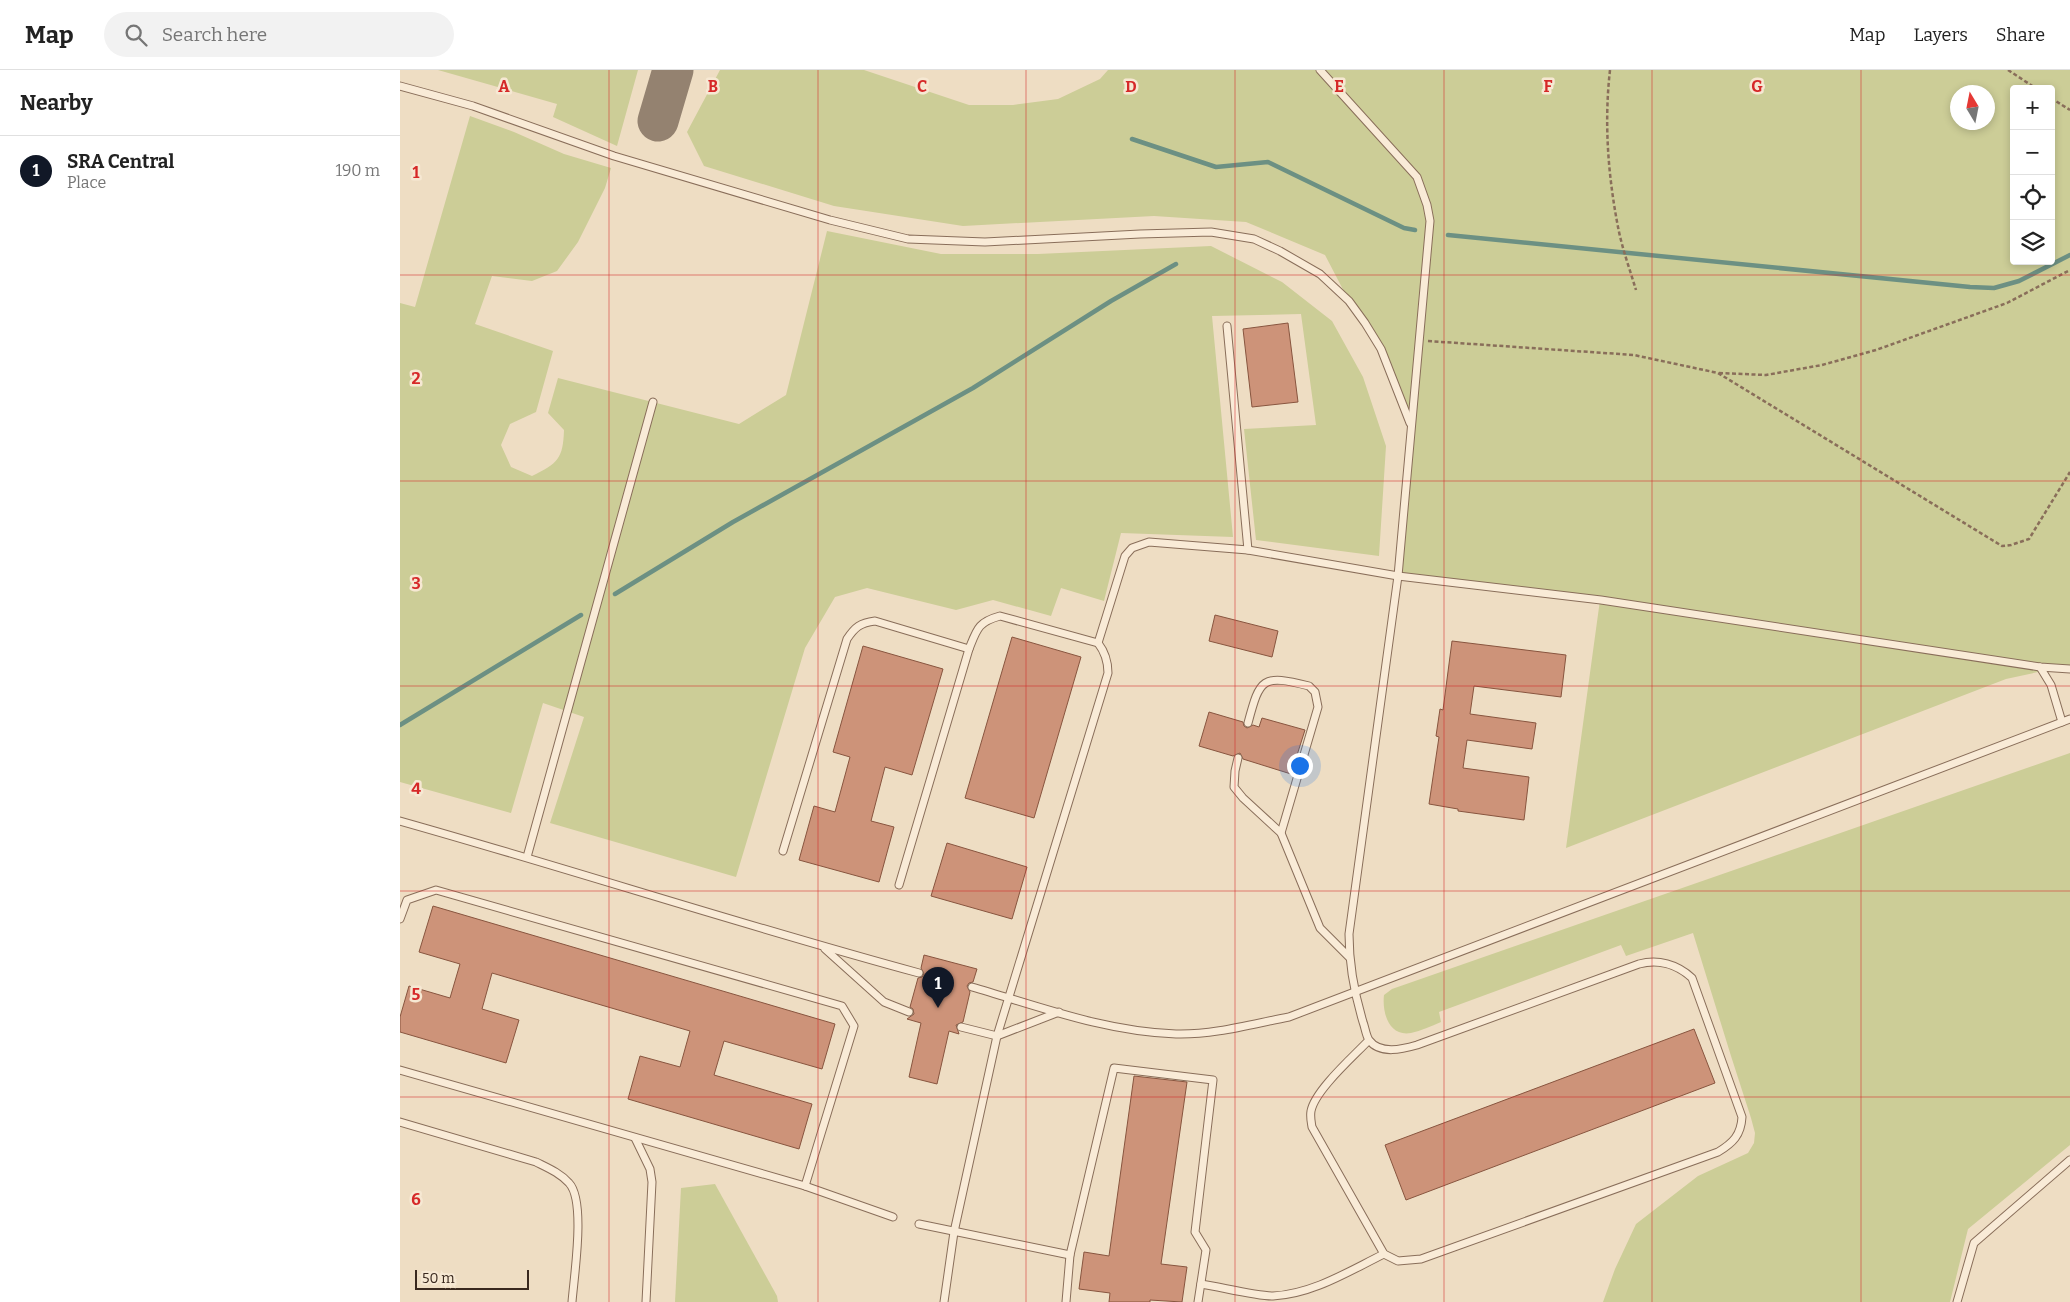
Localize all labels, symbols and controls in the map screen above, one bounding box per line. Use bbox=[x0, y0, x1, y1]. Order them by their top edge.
search box bbox=[104, 12, 454, 57]
text: Map bbox=[25, 21, 74, 49]
icon: search bbox=[122, 21, 150, 49]
text: Search here bbox=[162, 23, 267, 46]
text: Map bbox=[1849, 24, 1885, 46]
text: Layers bbox=[1913, 24, 1968, 46]
text: Share bbox=[1996, 24, 2045, 46]
text: A bbox=[498, 77, 510, 96]
text: B bbox=[708, 77, 718, 96]
text: C bbox=[917, 77, 927, 96]
text: D bbox=[1125, 77, 1137, 96]
text: E bbox=[1334, 77, 1344, 96]
text: F bbox=[1544, 77, 1553, 96]
text: G bbox=[1751, 77, 1763, 96]
north arrow bbox=[1950, 85, 1995, 130]
map controls bbox=[2010, 85, 2055, 265]
button: + bbox=[2010, 85, 2055, 130]
text: Nearby bbox=[20, 90, 93, 116]
button: − bbox=[2010, 130, 2055, 175]
text: SRA Central bbox=[67, 150, 174, 173]
text: 1 bbox=[33, 161, 39, 180]
text: 190 m bbox=[335, 161, 380, 180]
text: 1 bbox=[413, 163, 420, 182]
text: Place bbox=[67, 173, 106, 192]
button: locate bbox=[2010, 175, 2055, 220]
button: layers bbox=[2010, 220, 2055, 265]
text: 2 bbox=[411, 369, 421, 388]
text: 3 bbox=[411, 574, 421, 593]
your location bbox=[1287, 753, 1313, 779]
text: 4 bbox=[411, 779, 421, 798]
pin: 1 bbox=[922, 967, 954, 1008]
text: 5 bbox=[412, 985, 421, 1004]
text: 6 bbox=[411, 1190, 421, 1209]
scale bar bbox=[415, 1267, 529, 1290]
text: 50 m bbox=[422, 1270, 455, 1287]

